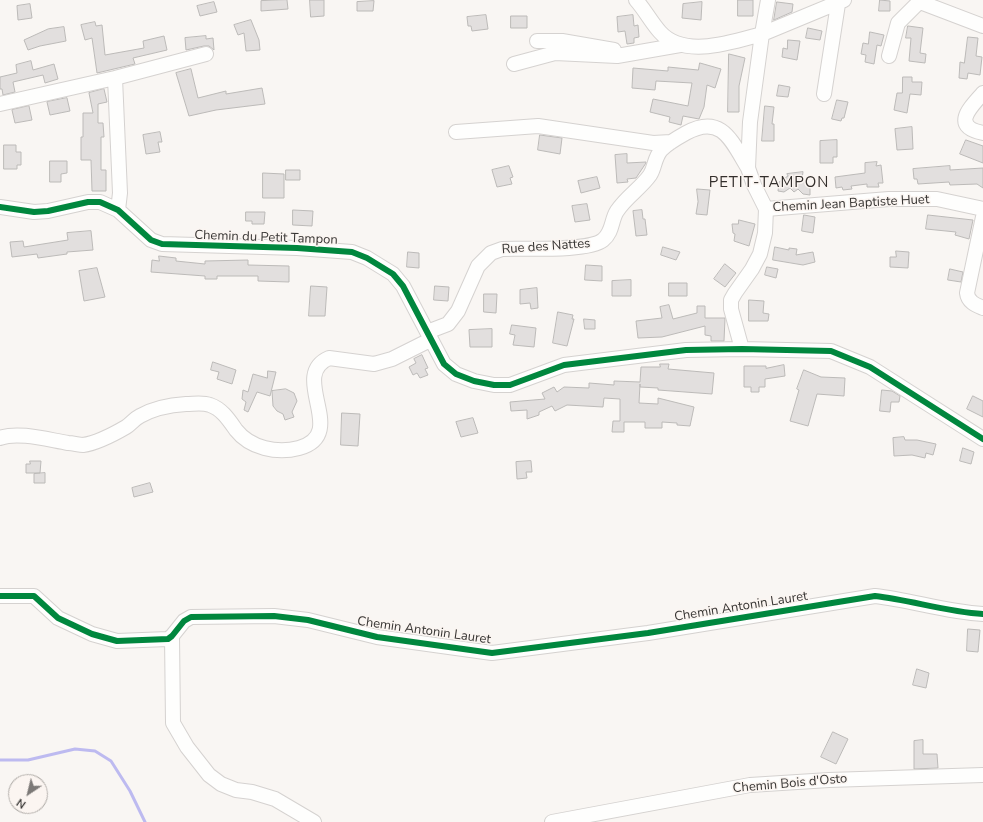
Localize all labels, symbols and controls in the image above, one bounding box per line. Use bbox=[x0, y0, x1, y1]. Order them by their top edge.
district label: PETIT-TAMPON bbox=[709, 174, 829, 192]
street label: Chemin Jean Baptiste Huet bbox=[772, 192, 930, 216]
street label: Chemin du Petit Tampon bbox=[194, 228, 338, 248]
street label: Rue des Nattes bbox=[501, 236, 591, 258]
street label: Chemin Antonin Lauret bbox=[673, 589, 809, 625]
street label: Chemin Antonin Lauret bbox=[356, 614, 492, 648]
street label: Chemin Bois d'Osto bbox=[732, 771, 848, 797]
north arrow bbox=[8, 774, 48, 814]
text: N bbox=[14, 795, 29, 812]

